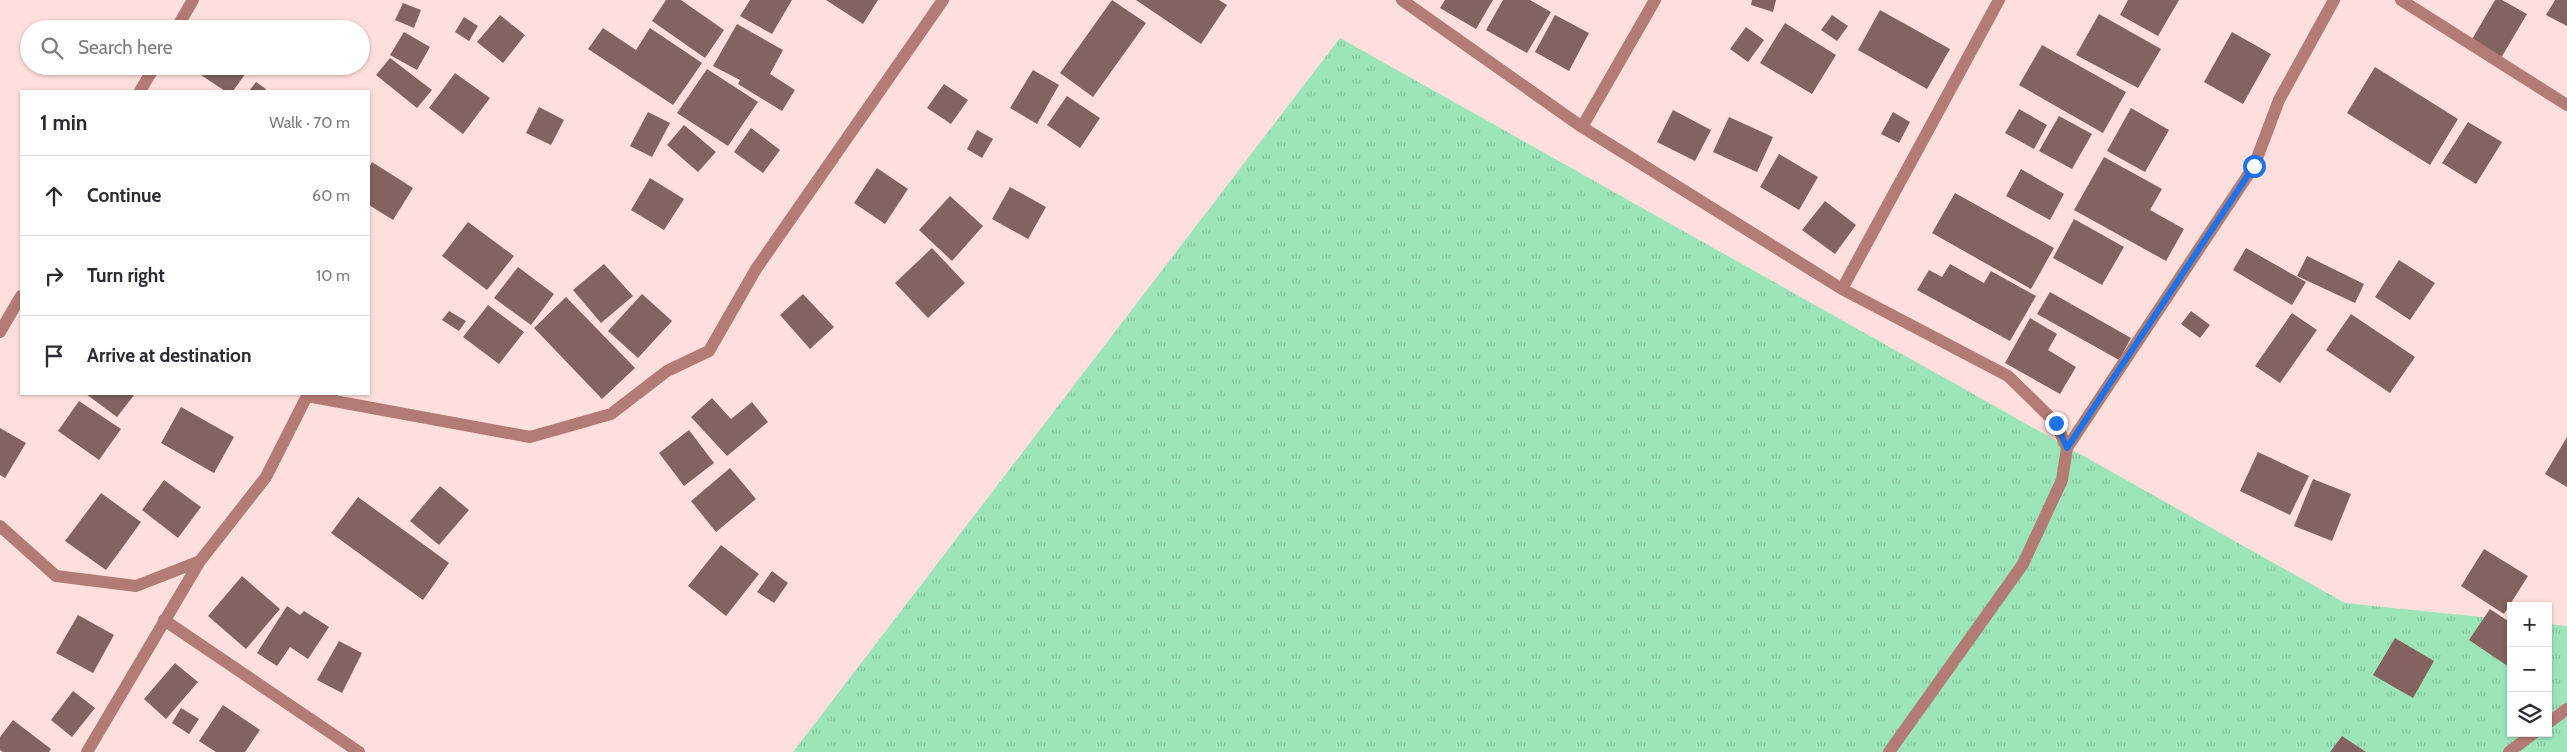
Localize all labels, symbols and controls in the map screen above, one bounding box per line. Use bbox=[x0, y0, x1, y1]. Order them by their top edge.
search box bbox=[20, 20, 370, 75]
icon: search bbox=[38, 34, 66, 62]
text: Search here bbox=[78, 36, 172, 59]
text: 1 min bbox=[40, 110, 87, 135]
text: Walk · 70 m bbox=[269, 113, 350, 132]
route start bbox=[2243, 155, 2266, 178]
icon: ahead bbox=[40, 182, 68, 210]
text: Continue bbox=[87, 184, 161, 207]
text: 60 m bbox=[312, 186, 350, 205]
icon: right bbox=[40, 262, 68, 290]
text: Turn right bbox=[87, 264, 165, 287]
text: 10 m bbox=[316, 266, 350, 285]
icon: arrive bbox=[40, 342, 68, 370]
text: Arrive at destination bbox=[87, 344, 251, 367]
route end bbox=[2045, 412, 2068, 435]
map controls bbox=[2507, 602, 2552, 737]
button: + bbox=[2507, 602, 2552, 647]
button: − bbox=[2507, 647, 2552, 692]
button: layers bbox=[2507, 692, 2552, 737]

